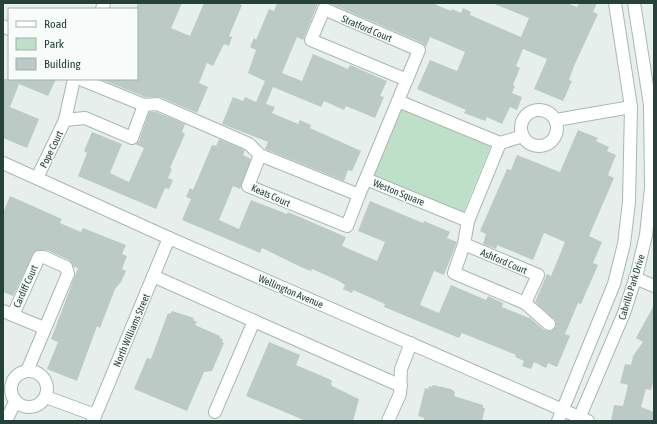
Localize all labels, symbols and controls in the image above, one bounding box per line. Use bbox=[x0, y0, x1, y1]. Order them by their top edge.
legend bbox=[8, 8, 138, 80]
street label: Stratford Court bbox=[340, 13, 394, 44]
text: Road bbox=[44, 17, 67, 31]
text: Park bbox=[44, 37, 65, 51]
text: Building bbox=[44, 57, 82, 71]
street label: Pope Court bbox=[38, 129, 65, 170]
street label: Weston Square bbox=[371, 177, 427, 208]
street label: Keats Court bbox=[250, 182, 292, 209]
street label: Ashford Court bbox=[479, 247, 529, 276]
street label: Cabrillo Park Drive bbox=[616, 253, 647, 321]
street label: Cardiff Court bbox=[11, 263, 40, 309]
street label: Wellington Avenue bbox=[257, 273, 325, 310]
street label: North Williams Street bbox=[111, 292, 152, 368]

